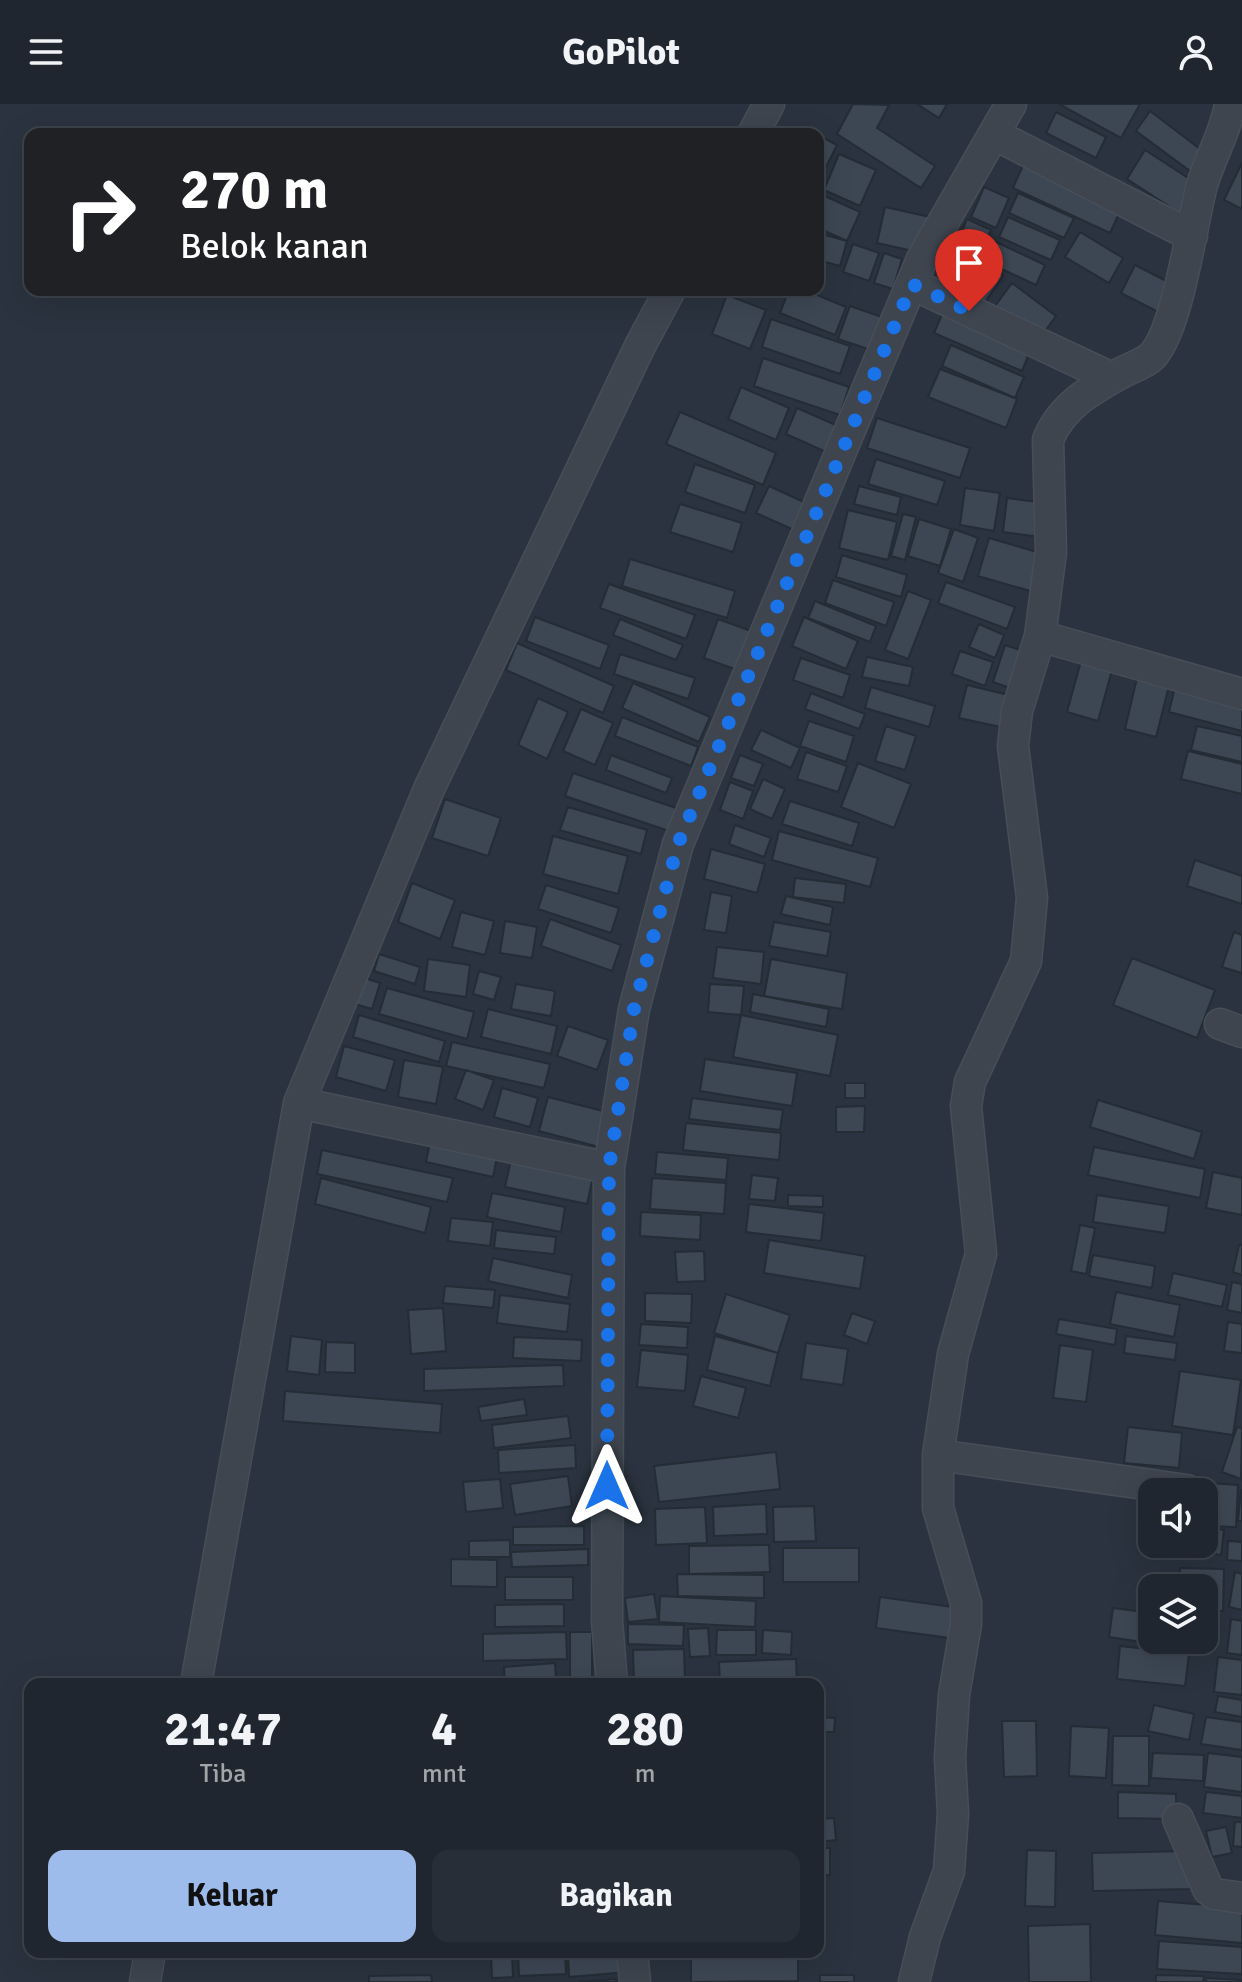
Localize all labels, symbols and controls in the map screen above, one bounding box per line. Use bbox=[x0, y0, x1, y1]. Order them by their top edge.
icon: menu bbox=[24, 30, 68, 74]
text: GoPilot bbox=[562, 30, 680, 75]
icon: person bbox=[1174, 30, 1218, 74]
text: 270 m bbox=[180, 155, 328, 224]
icon: right bbox=[48, 160, 152, 264]
text: Belok kanan bbox=[180, 224, 369, 269]
pin bbox=[935, 229, 1003, 311]
icon: arrive bbox=[947, 241, 991, 285]
position arrow bbox=[565, 1444, 649, 1528]
map controls bbox=[1138, 1478, 1218, 1654]
button: sound bbox=[1138, 1478, 1218, 1558]
button: layers bbox=[1138, 1574, 1218, 1654]
text: 21:47 bbox=[164, 1700, 282, 1759]
text: 4 bbox=[431, 1700, 457, 1759]
text: 280 bbox=[606, 1700, 684, 1759]
text: Tiba bbox=[200, 1758, 246, 1790]
text: mnt bbox=[422, 1758, 466, 1790]
text: m bbox=[635, 1758, 655, 1790]
button: Keluar bbox=[48, 1850, 416, 1942]
button: Bagikan bbox=[432, 1850, 800, 1942]

